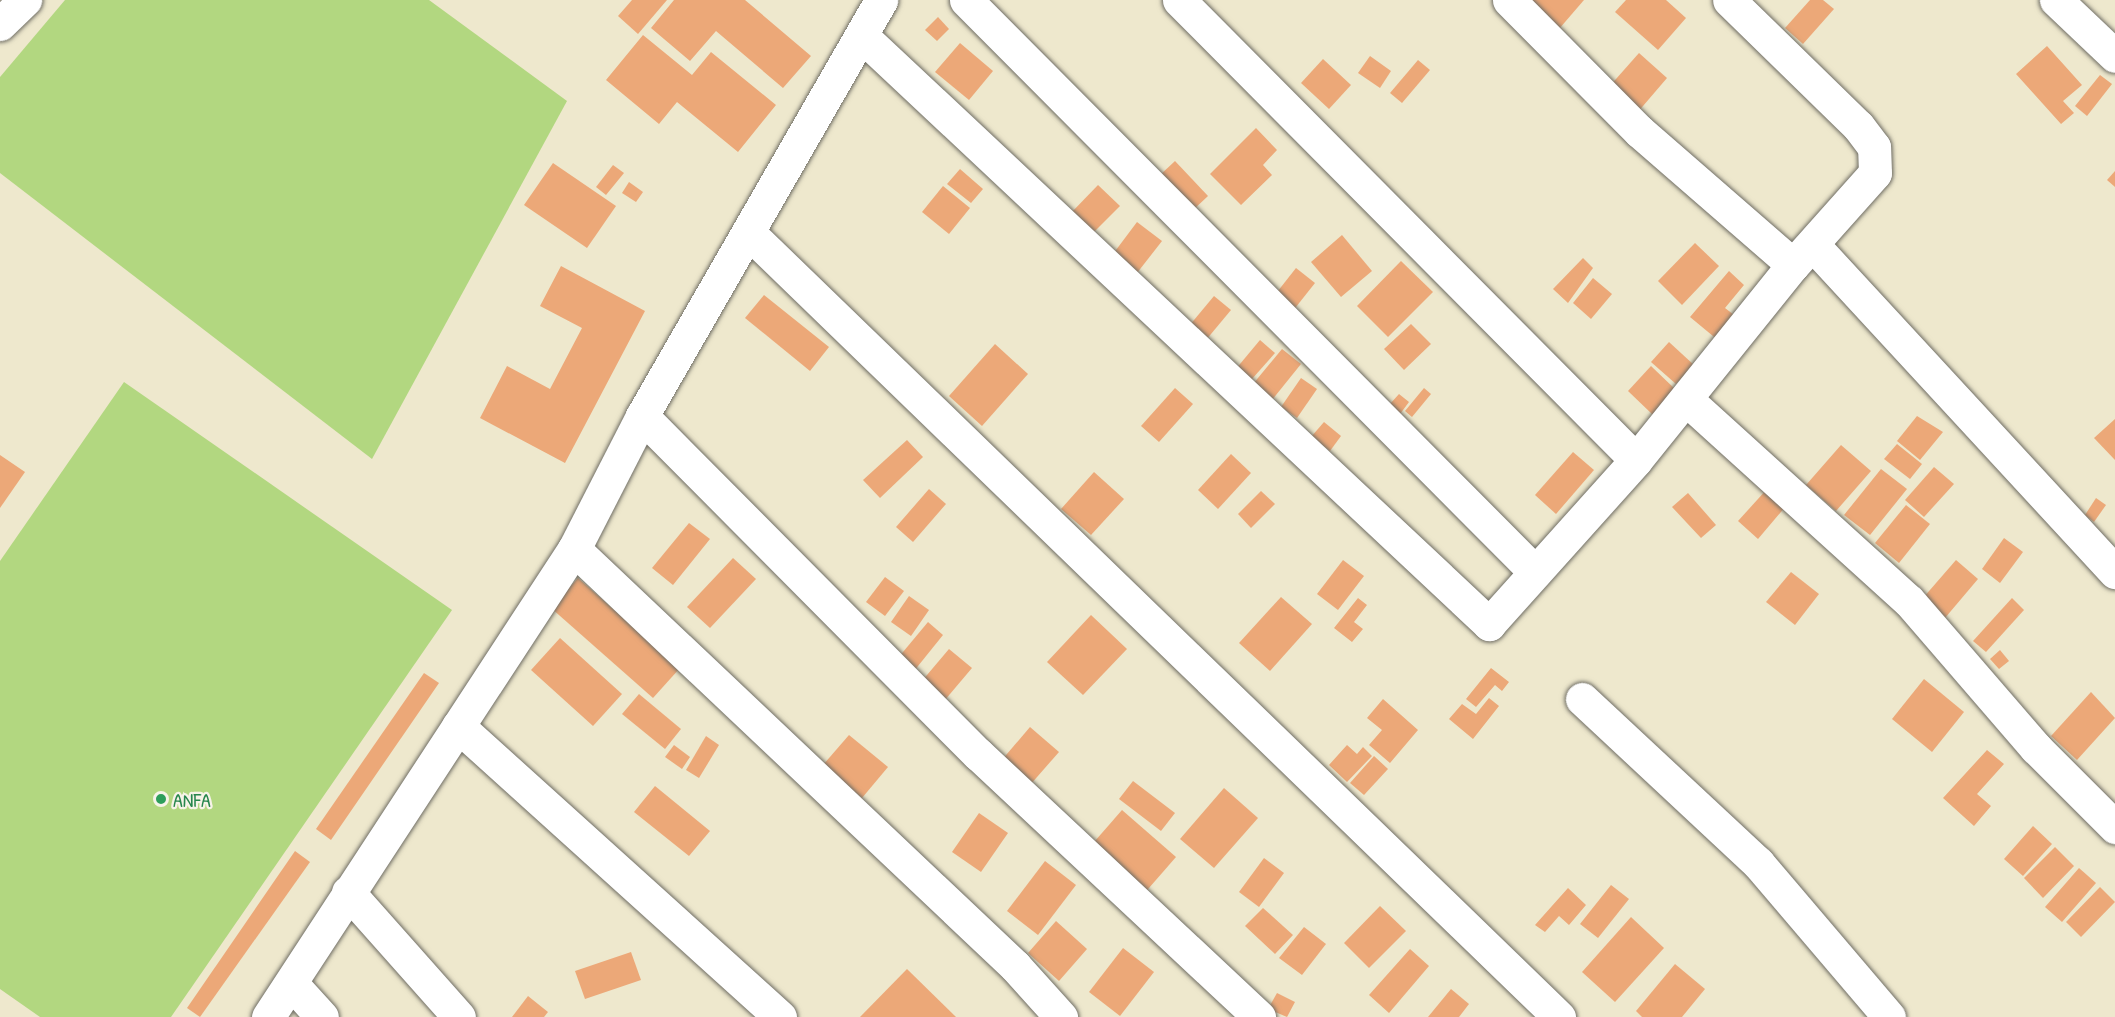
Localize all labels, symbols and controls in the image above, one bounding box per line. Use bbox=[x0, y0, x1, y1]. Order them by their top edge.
place label: ANFA bbox=[173, 787, 211, 811]
marker: ANFA bbox=[154, 792, 168, 806]

